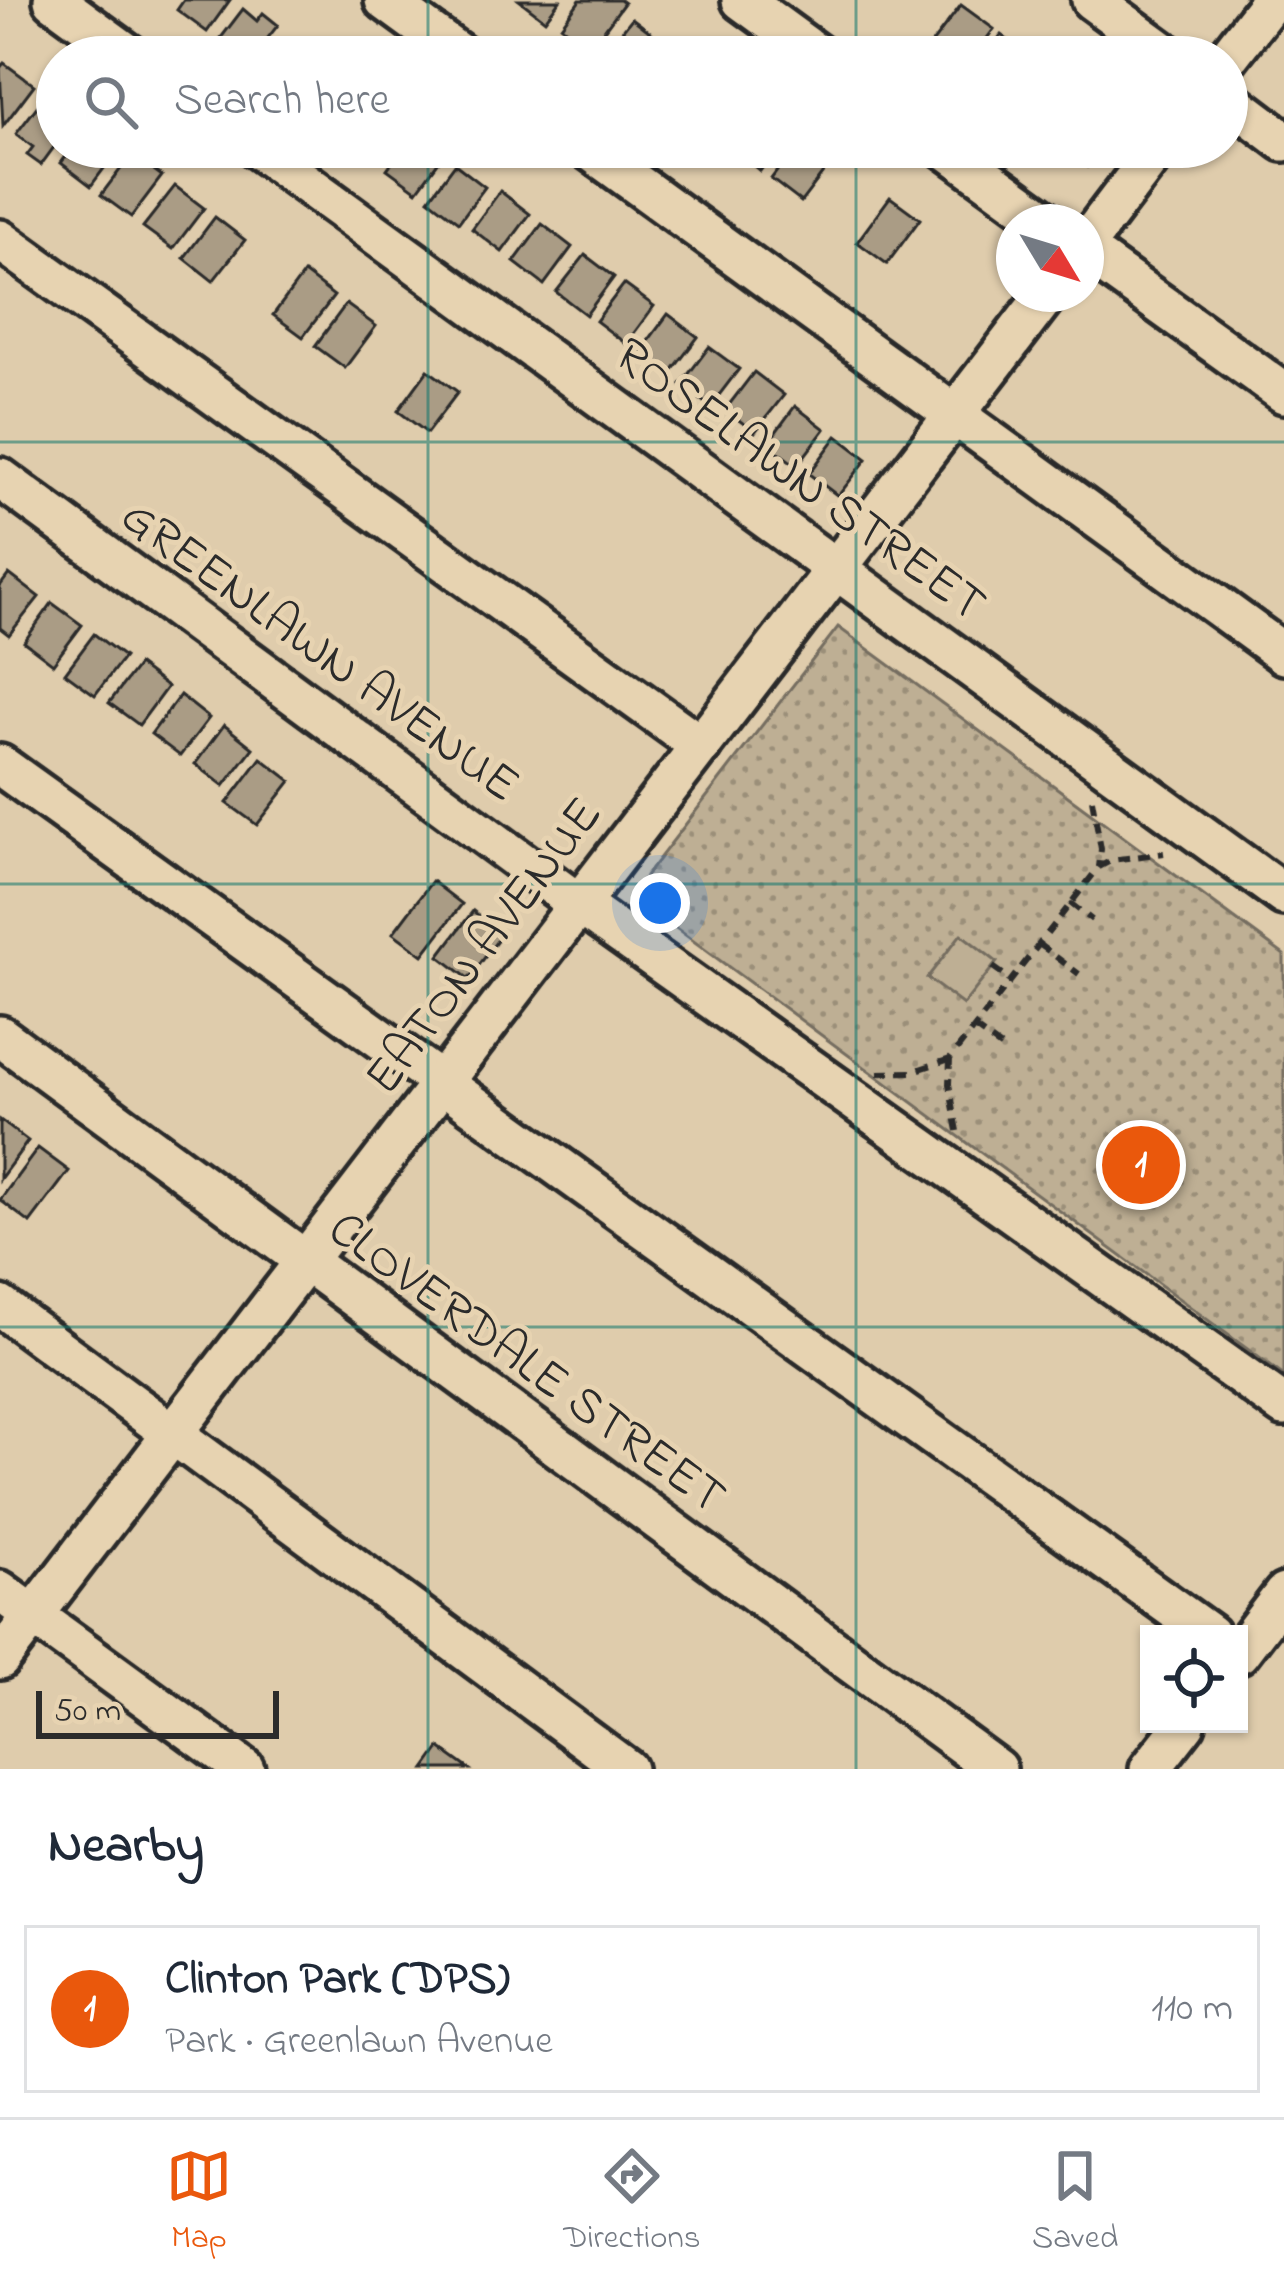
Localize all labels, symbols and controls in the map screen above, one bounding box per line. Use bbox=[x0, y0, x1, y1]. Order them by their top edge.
search box bbox=[36, 36, 1248, 168]
icon: search bbox=[78, 69, 144, 135]
text: Search here bbox=[174, 69, 390, 135]
north arrow bbox=[996, 204, 1104, 312]
street label: ROSELAWN STREET bbox=[597, 321, 1000, 642]
street label: GREENLAWN AVENUE bbox=[104, 482, 534, 823]
street label: EATON AVENUE bbox=[348, 783, 622, 1112]
your location bbox=[630, 873, 690, 933]
pin: 1 bbox=[1102, 1120, 1180, 1210]
street label: CLOVERDALE STREET bbox=[311, 1194, 740, 1535]
map controls bbox=[1140, 1625, 1248, 1733]
button: locate bbox=[1140, 1625, 1248, 1733]
scale bar bbox=[36, 1685, 279, 1738]
text: 50 m bbox=[54, 1688, 121, 1736]
text: Nearby bbox=[48, 1810, 204, 1885]
text: Clinton Park (DPS) bbox=[165, 1948, 509, 2014]
text: 1 bbox=[84, 1981, 96, 2038]
text: 110 m bbox=[1151, 1981, 1233, 2038]
text: Park · Greenlawn Avenue bbox=[165, 2014, 553, 2071]
tab: Map bbox=[166, 2143, 232, 2263]
tab: Directions bbox=[563, 2143, 701, 2263]
tab: Saved bbox=[1032, 2143, 1118, 2263]

